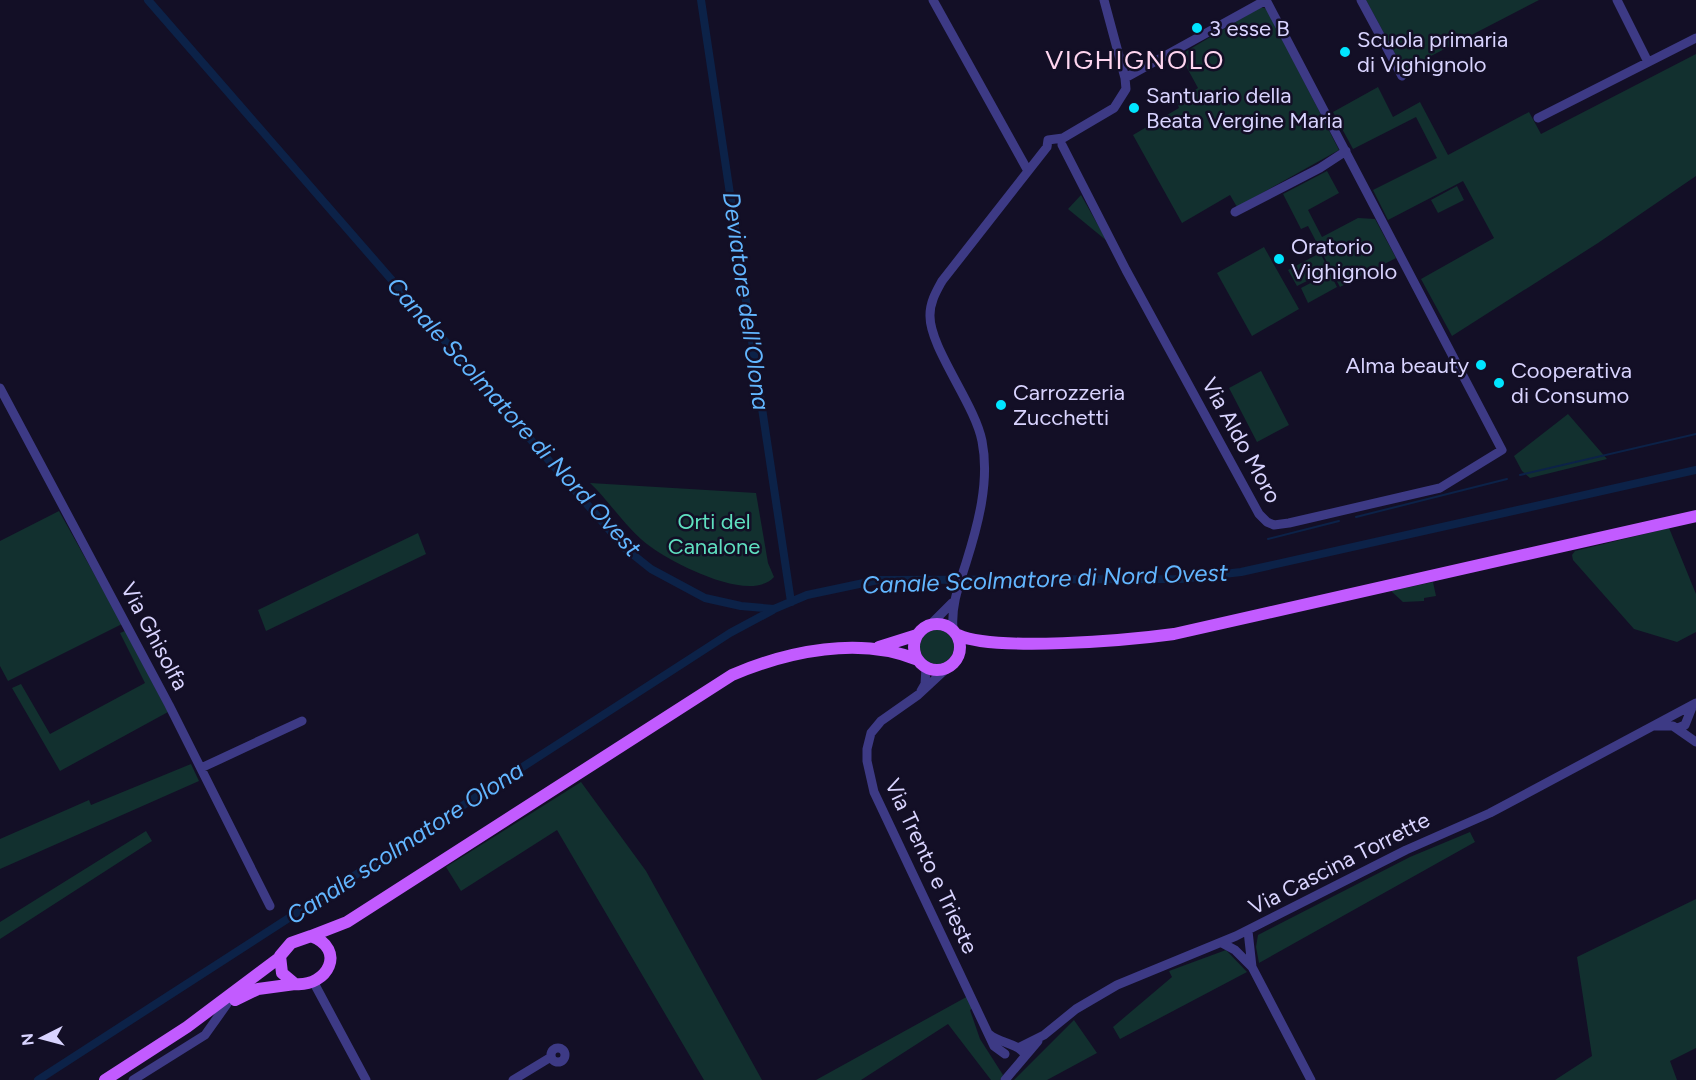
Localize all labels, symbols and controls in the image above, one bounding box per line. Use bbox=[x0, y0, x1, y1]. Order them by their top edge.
place label: 3 esse B bbox=[1209, 15, 1290, 42]
marker: 3 esse B bbox=[1190, 21, 1204, 35]
place label: Scuola primaria di Vighignolo bbox=[1357, 26, 1508, 78]
district label: VIGHIGNOLO bbox=[1045, 44, 1225, 76]
marker: Scuola primaria di Vighignolo bbox=[1338, 45, 1352, 59]
place label: Santuario della Beata Vergine Maria bbox=[1146, 82, 1343, 134]
marker: Santuario della Beata Vergine Maria bbox=[1127, 101, 1141, 115]
water label: Deviatore dell'Olona bbox=[717, 190, 776, 412]
place label: Oratorio Vighignolo bbox=[1291, 233, 1397, 285]
marker: Oratorio Vighignolo bbox=[1272, 252, 1286, 266]
water label: Canale Scolmatore di Nord Ovest bbox=[381, 271, 648, 563]
place label: Alma beauty bbox=[1346, 352, 1469, 379]
place label: Cooperativa di Consumo bbox=[1511, 357, 1632, 409]
marker: Alma beauty bbox=[1474, 358, 1488, 372]
street label: Via Aldo Moro bbox=[1196, 373, 1287, 508]
marker: Cooperativa di Consumo bbox=[1492, 376, 1506, 390]
place label: Carrozzeria Zucchetti bbox=[1013, 379, 1125, 431]
marker: Carrozzeria Zucchetti bbox=[994, 398, 1008, 412]
park label: Orti del Canalone bbox=[668, 508, 760, 560]
water label: Canale Scolmatore di Nord Ovest bbox=[862, 558, 1229, 599]
street label: Via Ghisolfa bbox=[115, 578, 194, 695]
water label: Canale scolmatore Olona bbox=[281, 755, 529, 930]
street label: Via Trento e Trieste bbox=[879, 774, 984, 958]
street label: Via Cascina Torrette bbox=[1244, 806, 1434, 921]
north arrow bbox=[12, 1008, 72, 1068]
text: N bbox=[17, 1032, 38, 1047]

